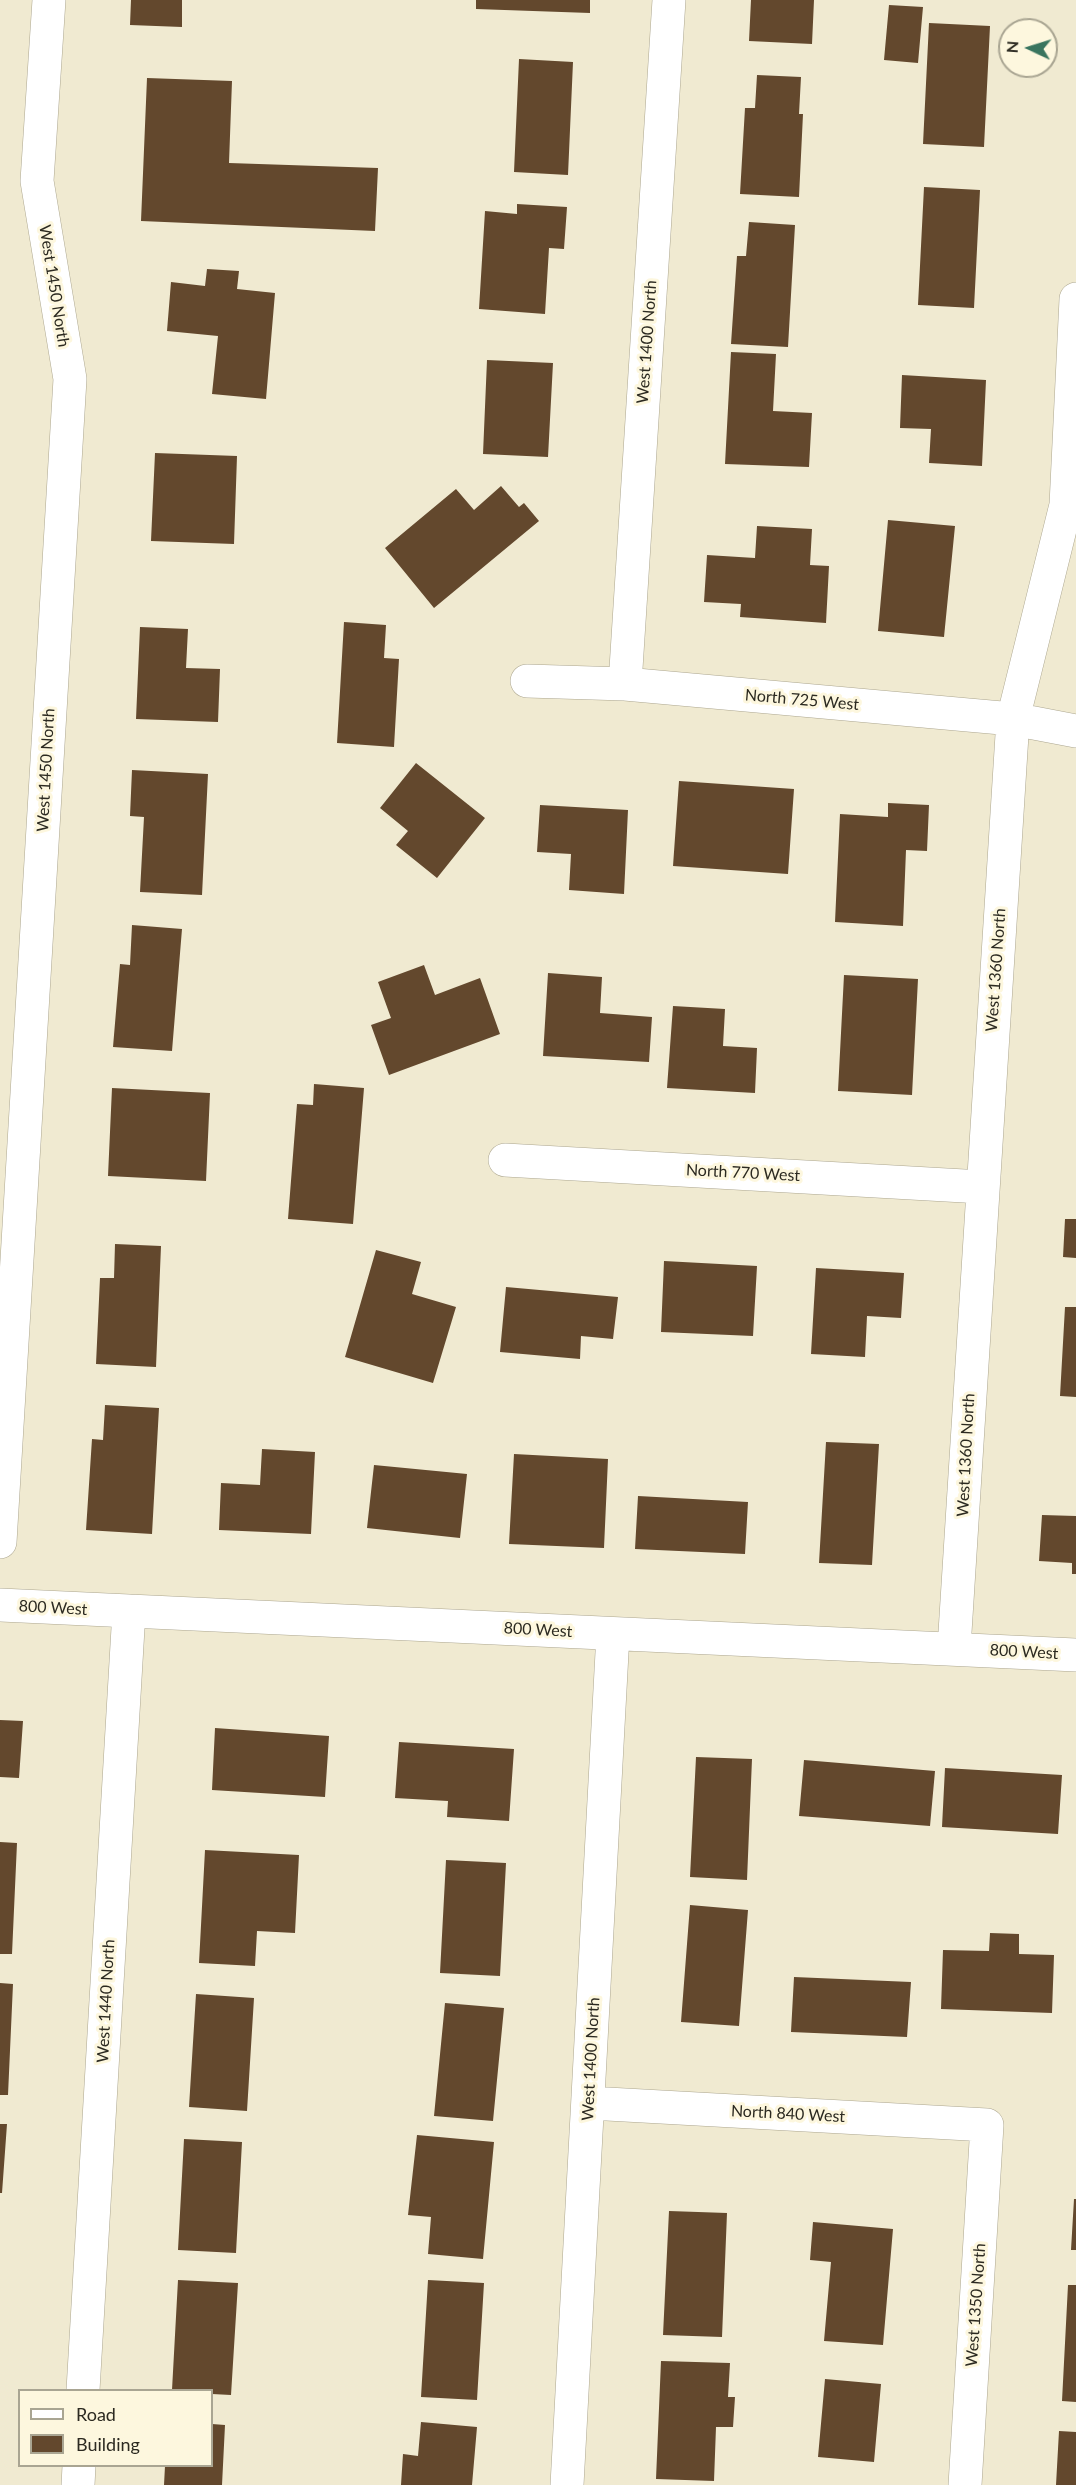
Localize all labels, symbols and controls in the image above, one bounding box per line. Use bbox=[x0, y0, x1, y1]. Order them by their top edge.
north arrow bbox=[998, 18, 1058, 78]
text: N bbox=[1002, 40, 1021, 54]
street label: West 1450 North bbox=[35, 223, 73, 349]
street label: West 1400 North bbox=[633, 280, 661, 404]
street label: North 725 West bbox=[744, 685, 860, 715]
street label: West 1450 North bbox=[33, 708, 59, 832]
street label: West 1360 North bbox=[982, 908, 1010, 1032]
street label: North 770 West bbox=[685, 1160, 801, 1186]
street label: West 1360 North bbox=[953, 1393, 979, 1517]
street label: 800 West bbox=[18, 1597, 88, 1619]
street label: 800 West bbox=[503, 1619, 573, 1641]
street label: 800 West bbox=[989, 1641, 1059, 1663]
street label: West 1440 North bbox=[93, 1939, 119, 2063]
street label: West 1400 North bbox=[578, 1997, 604, 2121]
street label: North 840 West bbox=[730, 2101, 846, 2127]
street label: West 1350 North bbox=[962, 2243, 990, 2367]
legend bbox=[18, 2389, 213, 2467]
text: Road bbox=[76, 2403, 116, 2425]
text: Building bbox=[76, 2433, 140, 2455]

